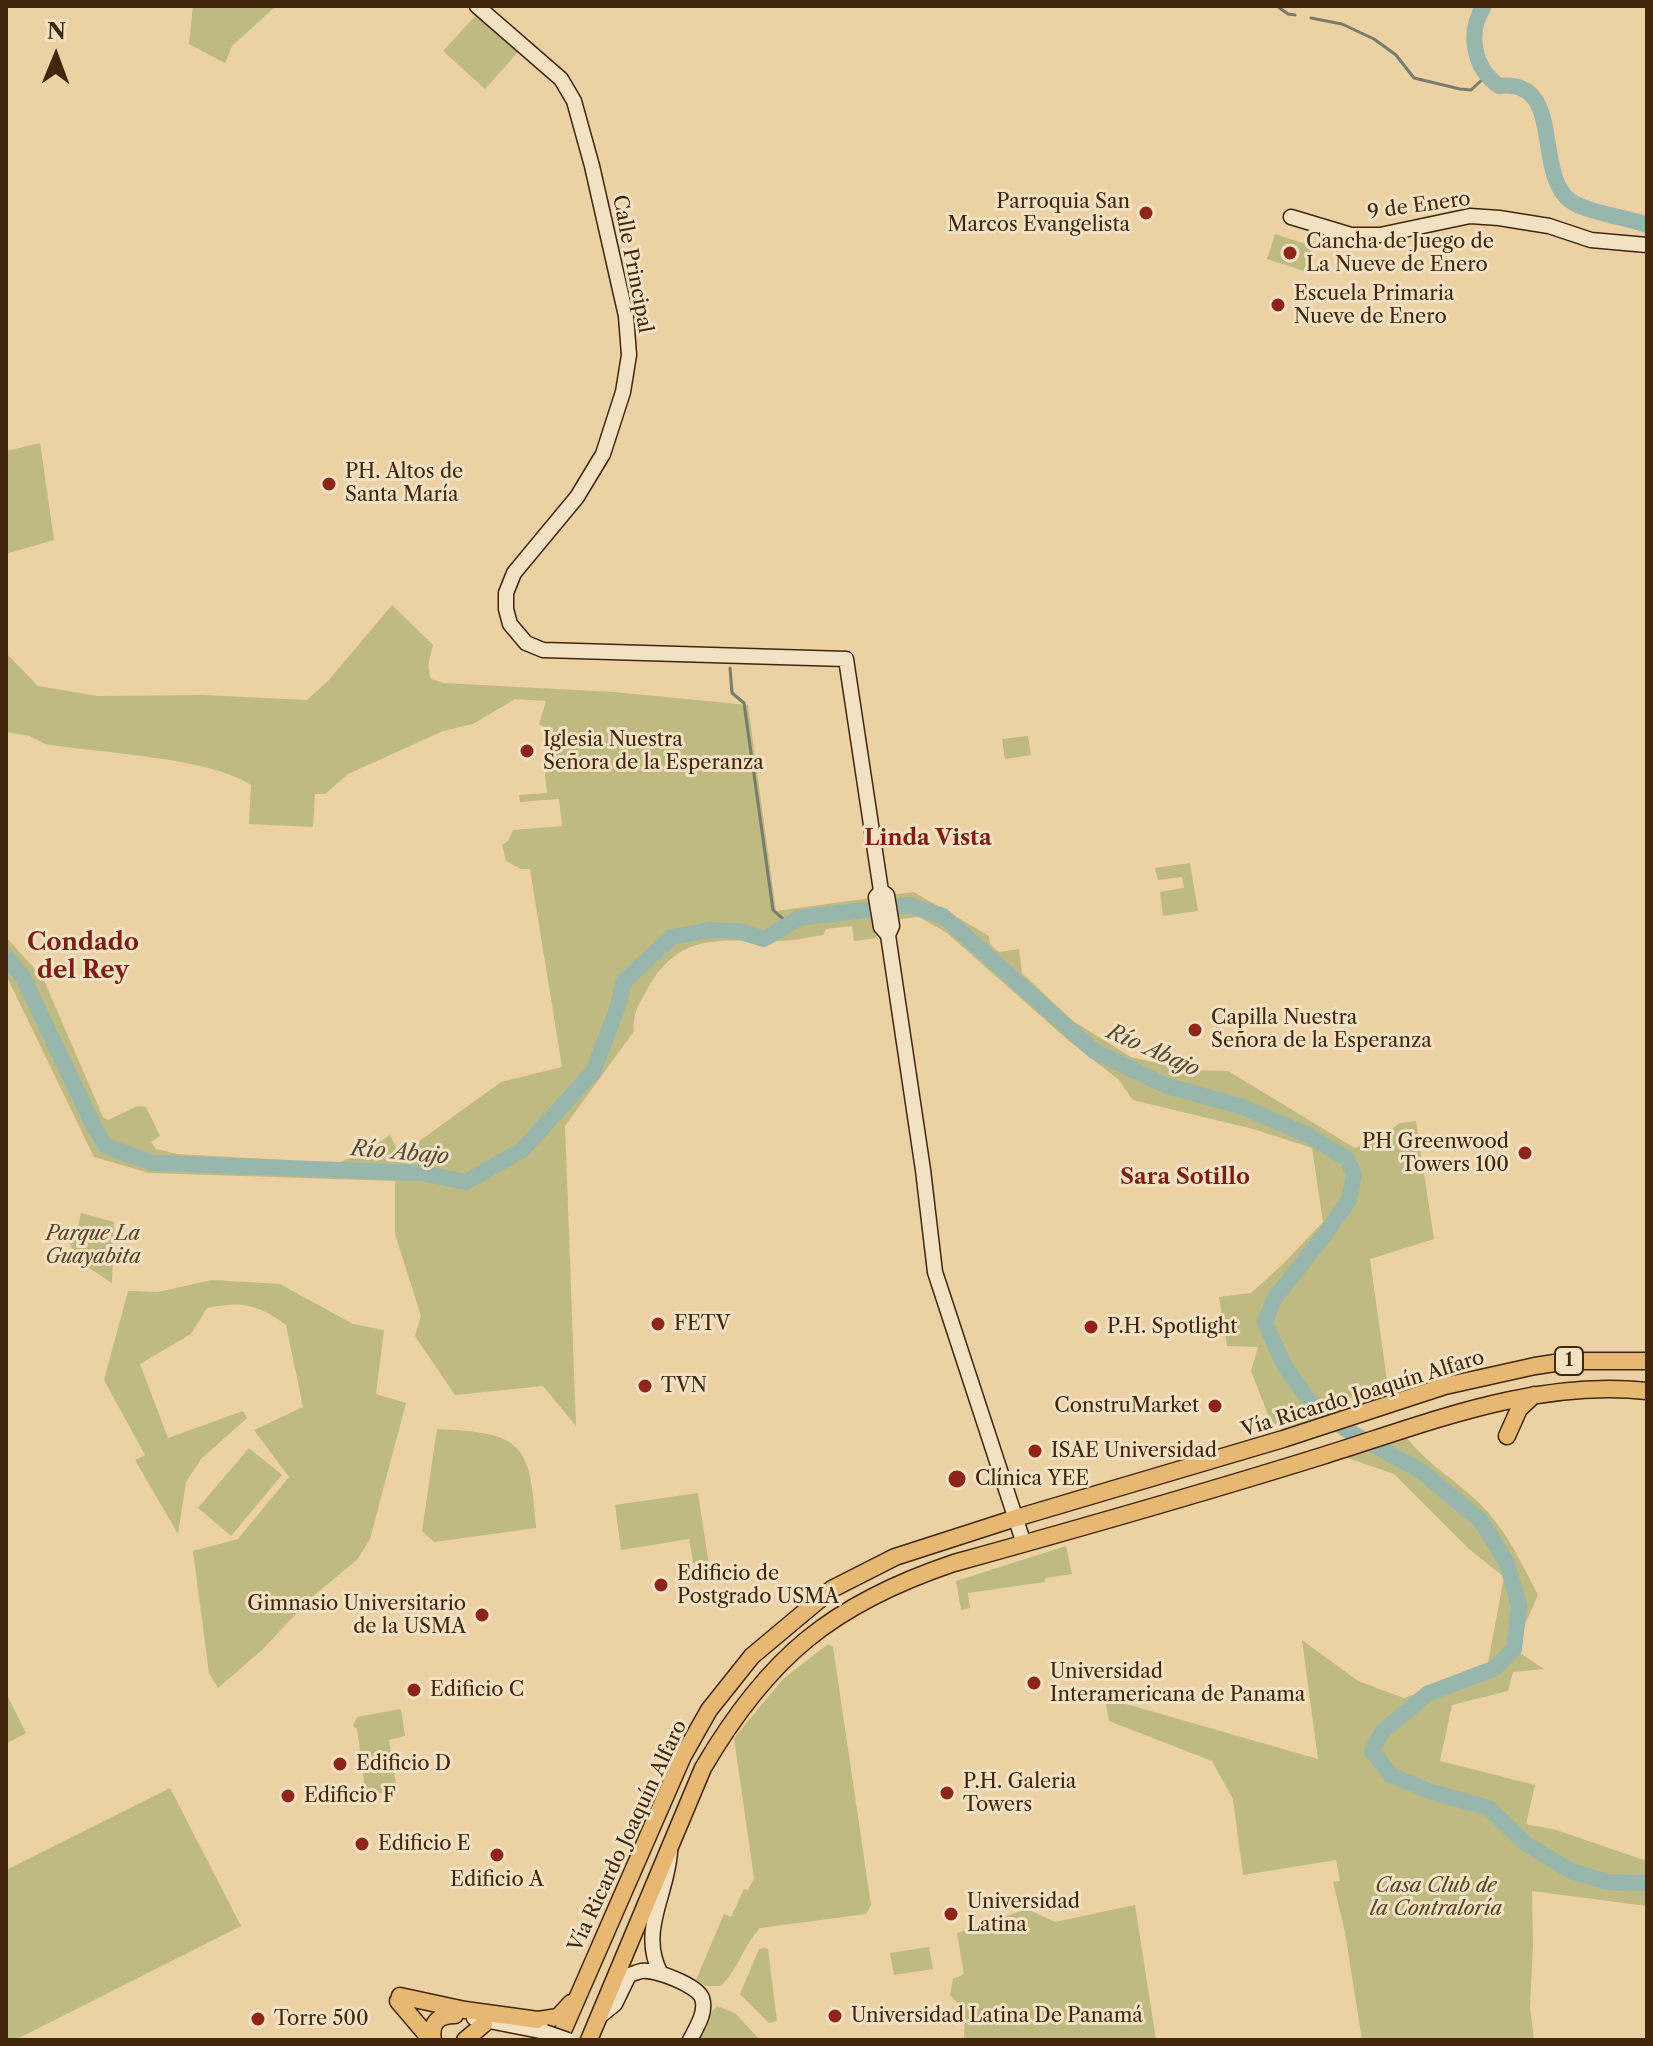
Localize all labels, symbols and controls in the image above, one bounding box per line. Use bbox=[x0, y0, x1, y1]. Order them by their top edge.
north arrow bbox=[16, 16, 96, 96]
text: N bbox=[47, 18, 66, 45]
street label: 9 de Enero bbox=[1366, 187, 1472, 225]
place label: Parroquia San Marcos Evangelista bbox=[948, 190, 1130, 237]
street label: Calle Principal bbox=[607, 193, 657, 335]
marker: Parroquia San Marcos Evangelista bbox=[1137, 204, 1155, 222]
place label: Cancha de Juego de La Nueve de Enero bbox=[1306, 230, 1494, 277]
marker: Cancha de Juego de La Nueve de Enero bbox=[1281, 244, 1299, 262]
place label: Escuela Primaria Nueve de Enero bbox=[1294, 282, 1454, 329]
marker: Escuela Primaria Nueve de Enero bbox=[1269, 296, 1287, 314]
place label: PH. Altos de Santa María bbox=[345, 460, 463, 507]
marker: PH. Altos de Santa María bbox=[320, 475, 338, 493]
place label: Iglesia Nuestra Señora de la Esperanza bbox=[543, 728, 764, 775]
marker: Iglesia Nuestra Señora de la Esperanza bbox=[518, 742, 536, 760]
district label: Linda Vista bbox=[864, 826, 992, 852]
district label: Condado del Rey bbox=[27, 929, 139, 985]
place label: Capilla Nuestra Señora de la Esperanza bbox=[1211, 1006, 1432, 1053]
water label: Río Abajo bbox=[1103, 1019, 1203, 1083]
marker: Capilla Nuestra Señora de la Esperanza bbox=[1186, 1021, 1204, 1039]
place label: PH Greenwood Towers 100 bbox=[1362, 1130, 1509, 1177]
water label: Río Abajo bbox=[350, 1136, 450, 1170]
marker: PH Greenwood Towers 100 bbox=[1516, 1144, 1534, 1162]
district label: Sara Sotillo bbox=[1120, 1165, 1250, 1191]
park label: Parque La Guayabita bbox=[45, 1222, 141, 1269]
place label: FETV bbox=[674, 1312, 730, 1336]
marker: FETV bbox=[649, 1315, 667, 1333]
place label: P.H. Spotlight bbox=[1107, 1315, 1237, 1339]
marker: P.H. Spotlight bbox=[1082, 1318, 1100, 1336]
street label: Vía Ricardo Joaquín Alfaro bbox=[1239, 1346, 1487, 1442]
road number: 1 bbox=[1555, 1347, 1583, 1375]
place label: TVN bbox=[661, 1374, 707, 1398]
marker: TVN bbox=[636, 1377, 654, 1395]
place label: ConstruMarket bbox=[1054, 1394, 1199, 1418]
marker: ConstruMarket bbox=[1206, 1397, 1224, 1415]
place label: ISAE Universidad bbox=[1051, 1439, 1217, 1463]
marker: ISAE Universidad bbox=[1026, 1442, 1044, 1460]
place label: Clínica YEE bbox=[975, 1467, 1089, 1491]
marker: Clínica YEE bbox=[946, 1468, 968, 1490]
place label: Edificio de Postgrado USMA bbox=[677, 1562, 839, 1609]
marker: Edificio de Postgrado USMA bbox=[652, 1576, 670, 1594]
place label: Gimnasio Universitario de la USMA bbox=[247, 1592, 466, 1639]
marker: Gimnasio Universitario de la USMA bbox=[473, 1606, 491, 1624]
place label: Universidad Interamericana de Panama bbox=[1050, 1660, 1305, 1707]
marker: Universidad Interamericana de Panama bbox=[1025, 1674, 1043, 1692]
place label: Edificio C bbox=[430, 1678, 524, 1702]
marker: Edificio C bbox=[405, 1681, 423, 1699]
street label: Vía Ricardo Joaquín Alfaro bbox=[564, 1716, 692, 1956]
place label: Edificio D bbox=[356, 1752, 451, 1776]
marker: Edificio D bbox=[331, 1755, 349, 1773]
place label: P.H. Galeria Towers bbox=[963, 1770, 1076, 1817]
place label: Edificio F bbox=[304, 1784, 396, 1808]
marker: P.H. Galeria Towers bbox=[938, 1784, 956, 1802]
marker: Edificio F bbox=[279, 1787, 297, 1805]
place label: Edificio E bbox=[378, 1832, 471, 1856]
marker: Edificio E bbox=[353, 1835, 371, 1853]
marker: Edificio A bbox=[488, 1846, 506, 1864]
place label: Edificio A bbox=[450, 1868, 544, 1892]
park label: Casa Club de la Contraloría bbox=[1370, 1874, 1502, 1921]
place label: Universidad Latina bbox=[967, 1890, 1080, 1937]
marker: Universidad Latina bbox=[942, 1905, 960, 1923]
place label: Universidad Latina De Panamá bbox=[851, 2004, 1143, 2028]
place label: Torre 500 bbox=[274, 2007, 369, 2031]
marker: Universidad Latina De Panamá bbox=[826, 2007, 844, 2025]
marker: Torre 500 bbox=[249, 2010, 267, 2028]

